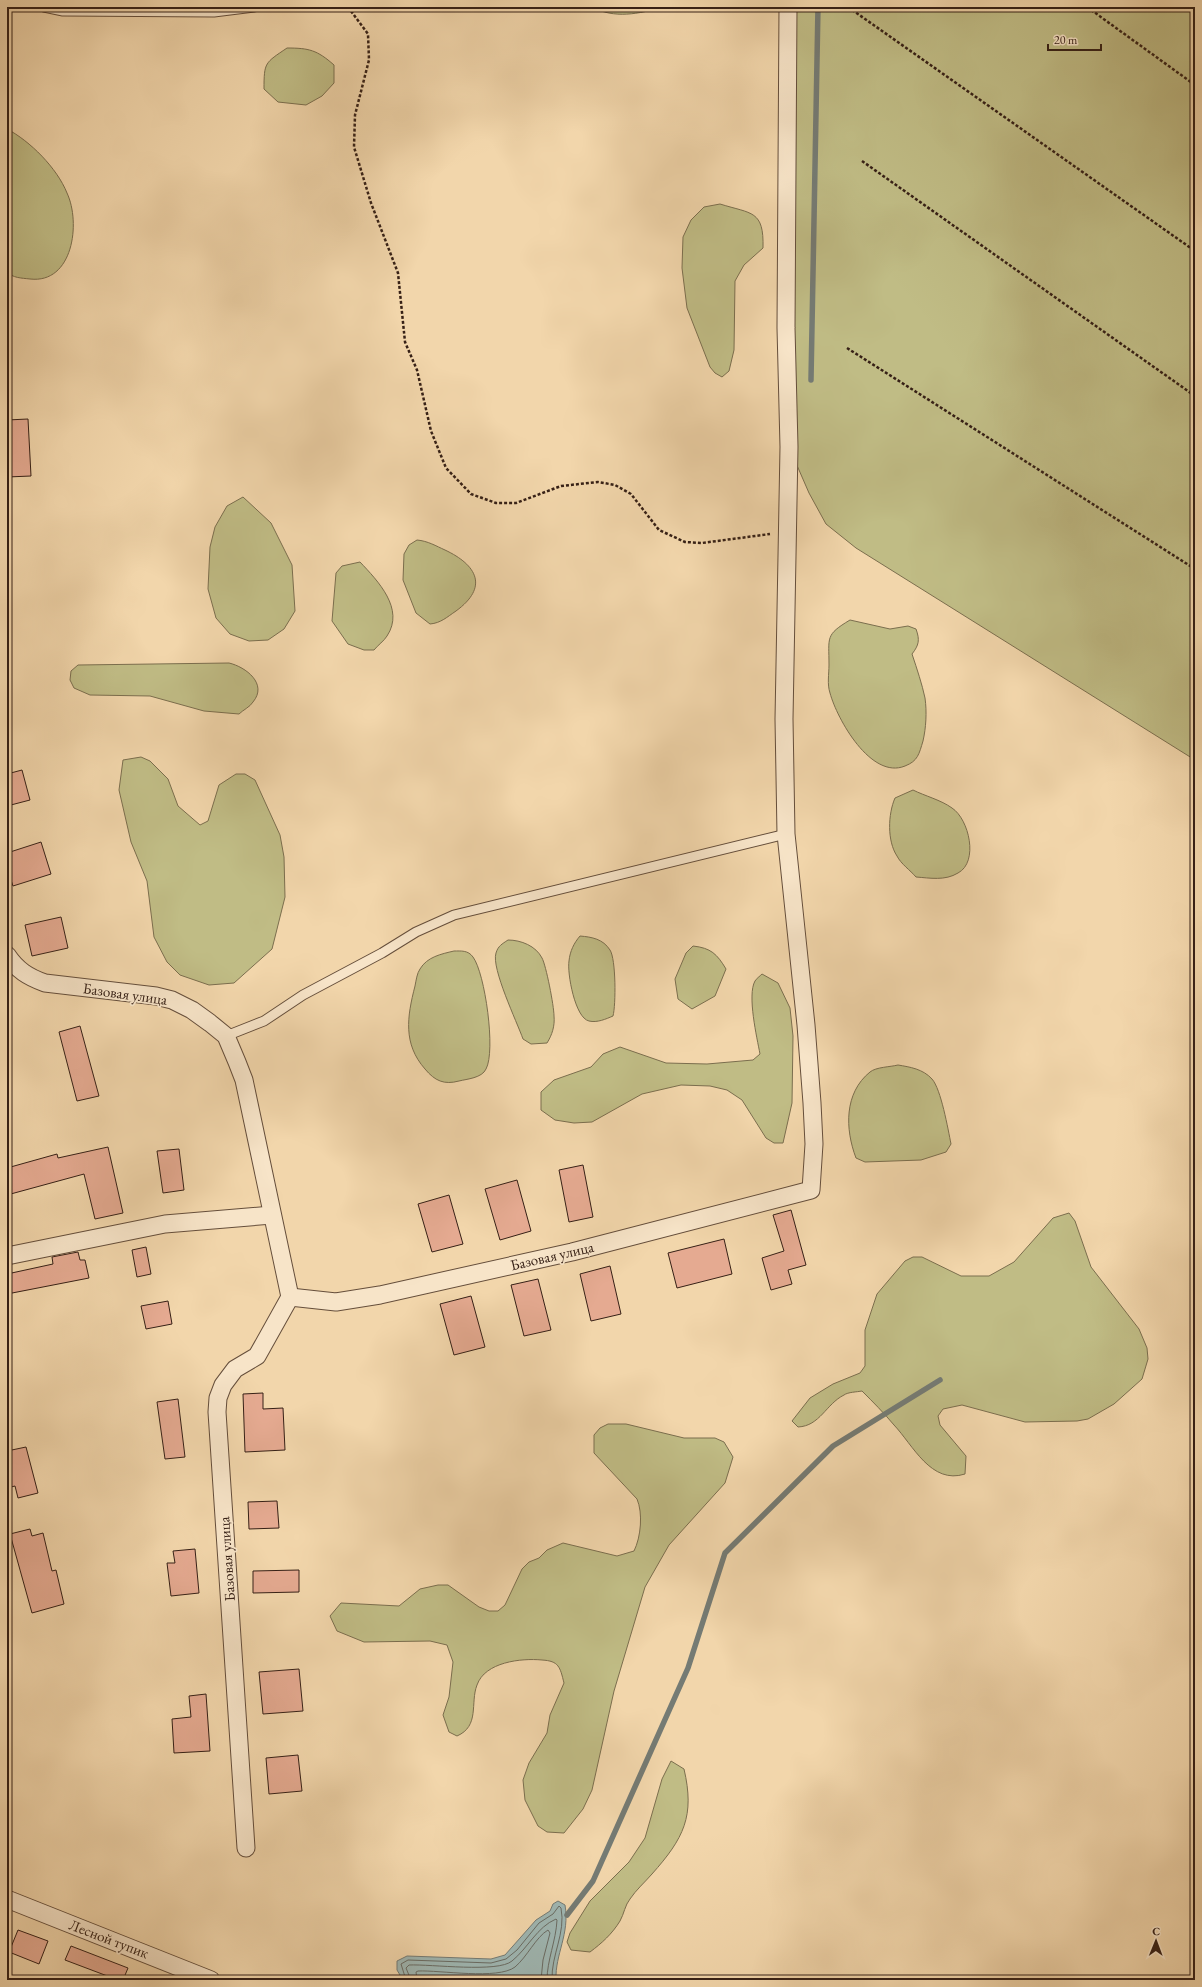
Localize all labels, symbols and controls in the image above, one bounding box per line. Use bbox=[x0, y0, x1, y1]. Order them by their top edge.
scale bar bbox=[1048, 26, 1101, 52]
text: 20 m bbox=[1054, 32, 1078, 48]
street label: Базовая улица bbox=[82, 978, 168, 1009]
street label: Базовая улица bbox=[508, 1237, 595, 1274]
street label: Базовая улица bbox=[214, 1516, 239, 1602]
street label: Лесной тупик bbox=[67, 1915, 152, 1962]
north arrow bbox=[1136, 1921, 1176, 1961]
text: С bbox=[1152, 1924, 1160, 1938]

